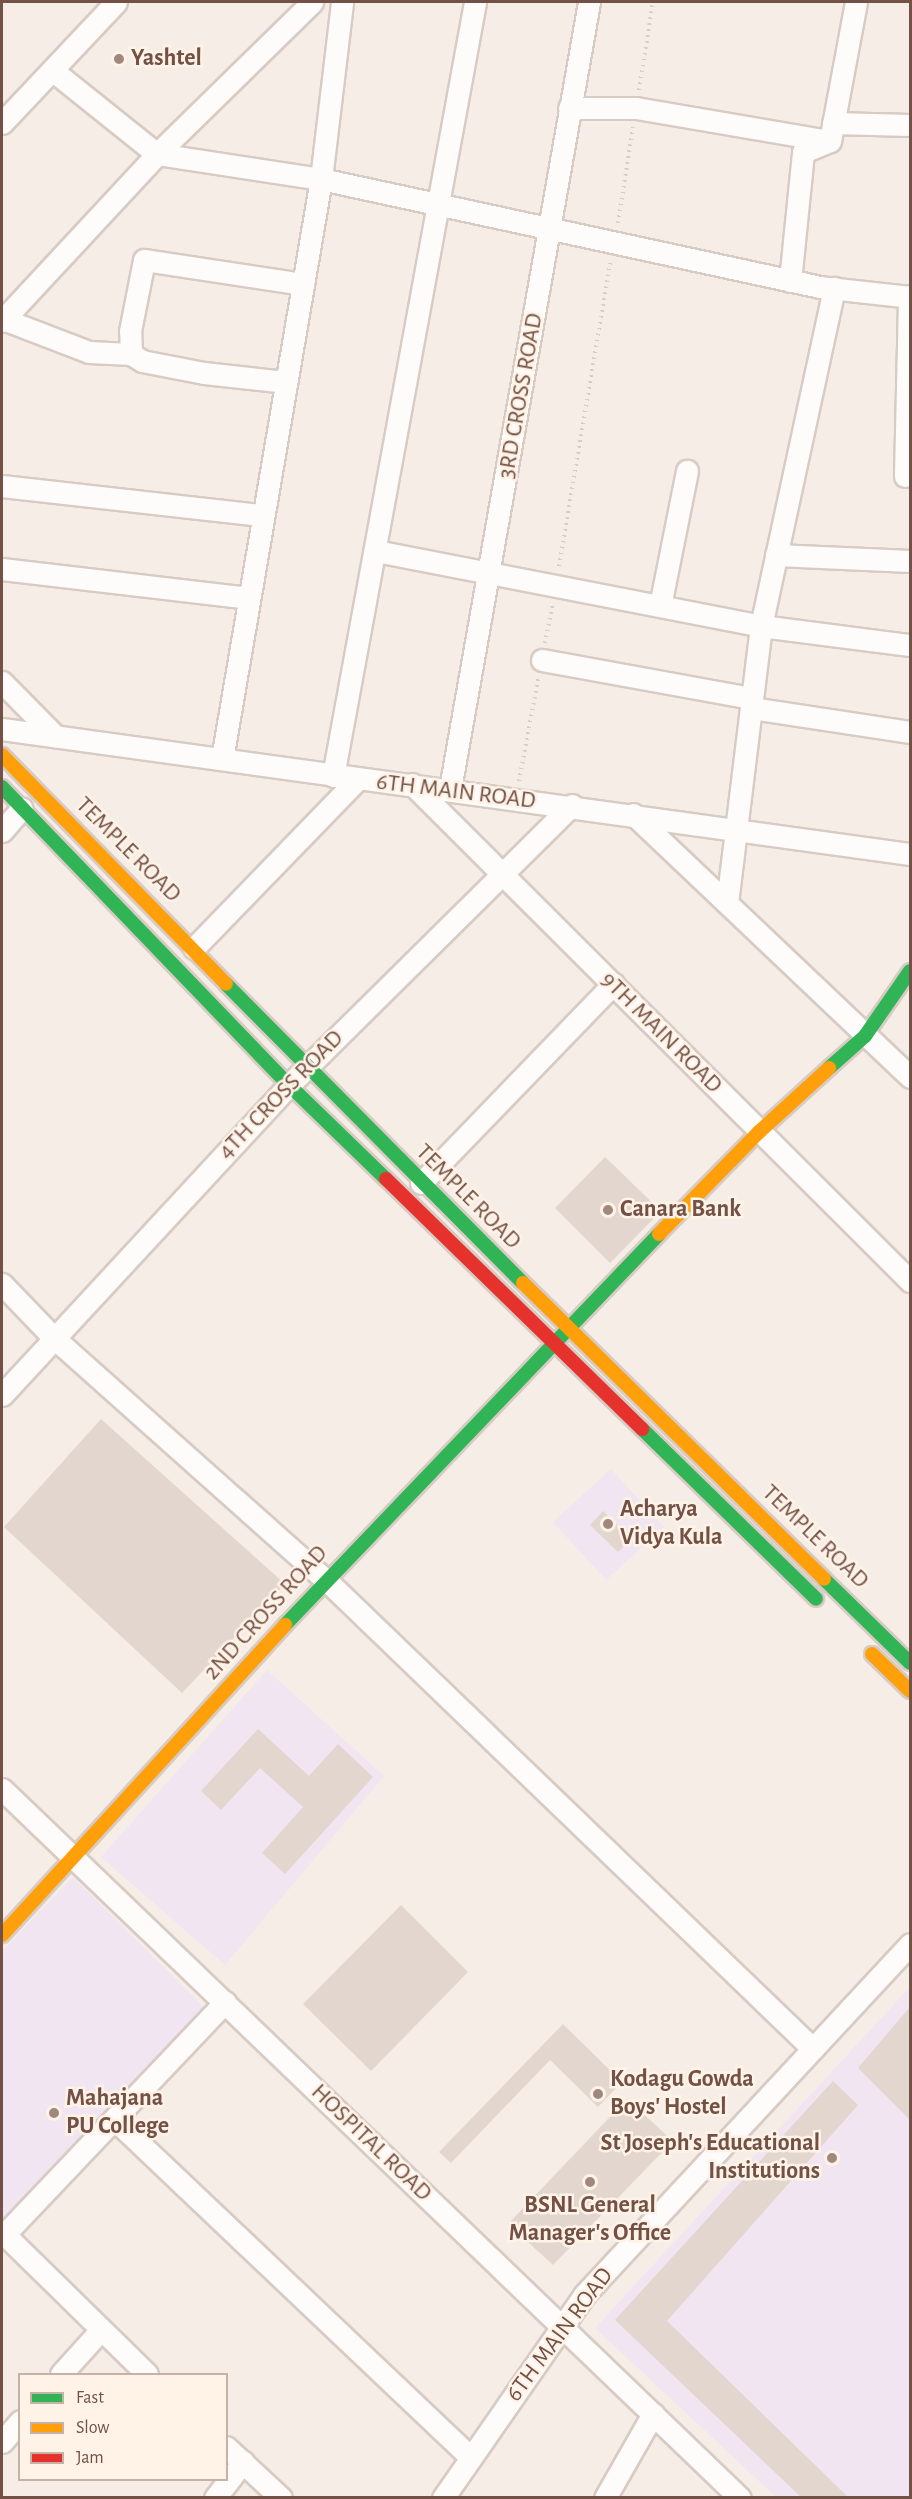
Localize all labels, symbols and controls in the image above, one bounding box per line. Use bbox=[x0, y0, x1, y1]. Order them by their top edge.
place label: Yashtel bbox=[131, 45, 202, 73]
marker: Yashtel bbox=[112, 52, 126, 66]
street label: 3RD CROSS ROAD bbox=[492, 311, 550, 481]
street label: 6TH MAIN ROAD bbox=[375, 768, 537, 816]
street label: TEMPLE ROAD bbox=[69, 791, 187, 909]
street label: 9TH MAIN ROAD bbox=[594, 966, 728, 1100]
street label: 4TH CROSS ROAD bbox=[212, 1024, 350, 1166]
street label: TEMPLE ROAD bbox=[409, 1138, 527, 1256]
place label: Canara Bank bbox=[620, 1196, 741, 1224]
marker: Canara Bank bbox=[601, 1203, 615, 1217]
street label: TEMPLE ROAD bbox=[756, 1479, 874, 1595]
place label: Acharya Vidya Kula bbox=[620, 1496, 723, 1552]
marker: Acharya Vidya Kula bbox=[601, 1517, 615, 1531]
street label: 2ND CROSS ROAD bbox=[198, 1540, 334, 1686]
place label: Kodagu Gowda Boys' Hostel bbox=[610, 2066, 754, 2122]
street label: HOSPITAL ROAD bbox=[305, 2078, 437, 2208]
place label: Mahajana PU College bbox=[66, 2085, 169, 2141]
marker: Kodagu Gowda Boys' Hostel bbox=[591, 2087, 605, 2101]
marker: Mahajana PU College bbox=[47, 2106, 61, 2120]
place label: St Joseph's Educational Institutions bbox=[601, 2130, 820, 2186]
marker: St Joseph's Educational Institutions bbox=[825, 2151, 839, 2165]
marker: BSNL General Manager's Office bbox=[583, 2175, 597, 2189]
place label: BSNL General Manager's Office bbox=[509, 2192, 671, 2248]
street label: 6TH MAIN ROAD bbox=[500, 2262, 620, 2408]
legend bbox=[18, 2373, 228, 2481]
text: Fast bbox=[76, 2389, 104, 2407]
text: Slow bbox=[76, 2419, 109, 2437]
text: Jam bbox=[76, 2449, 104, 2467]

